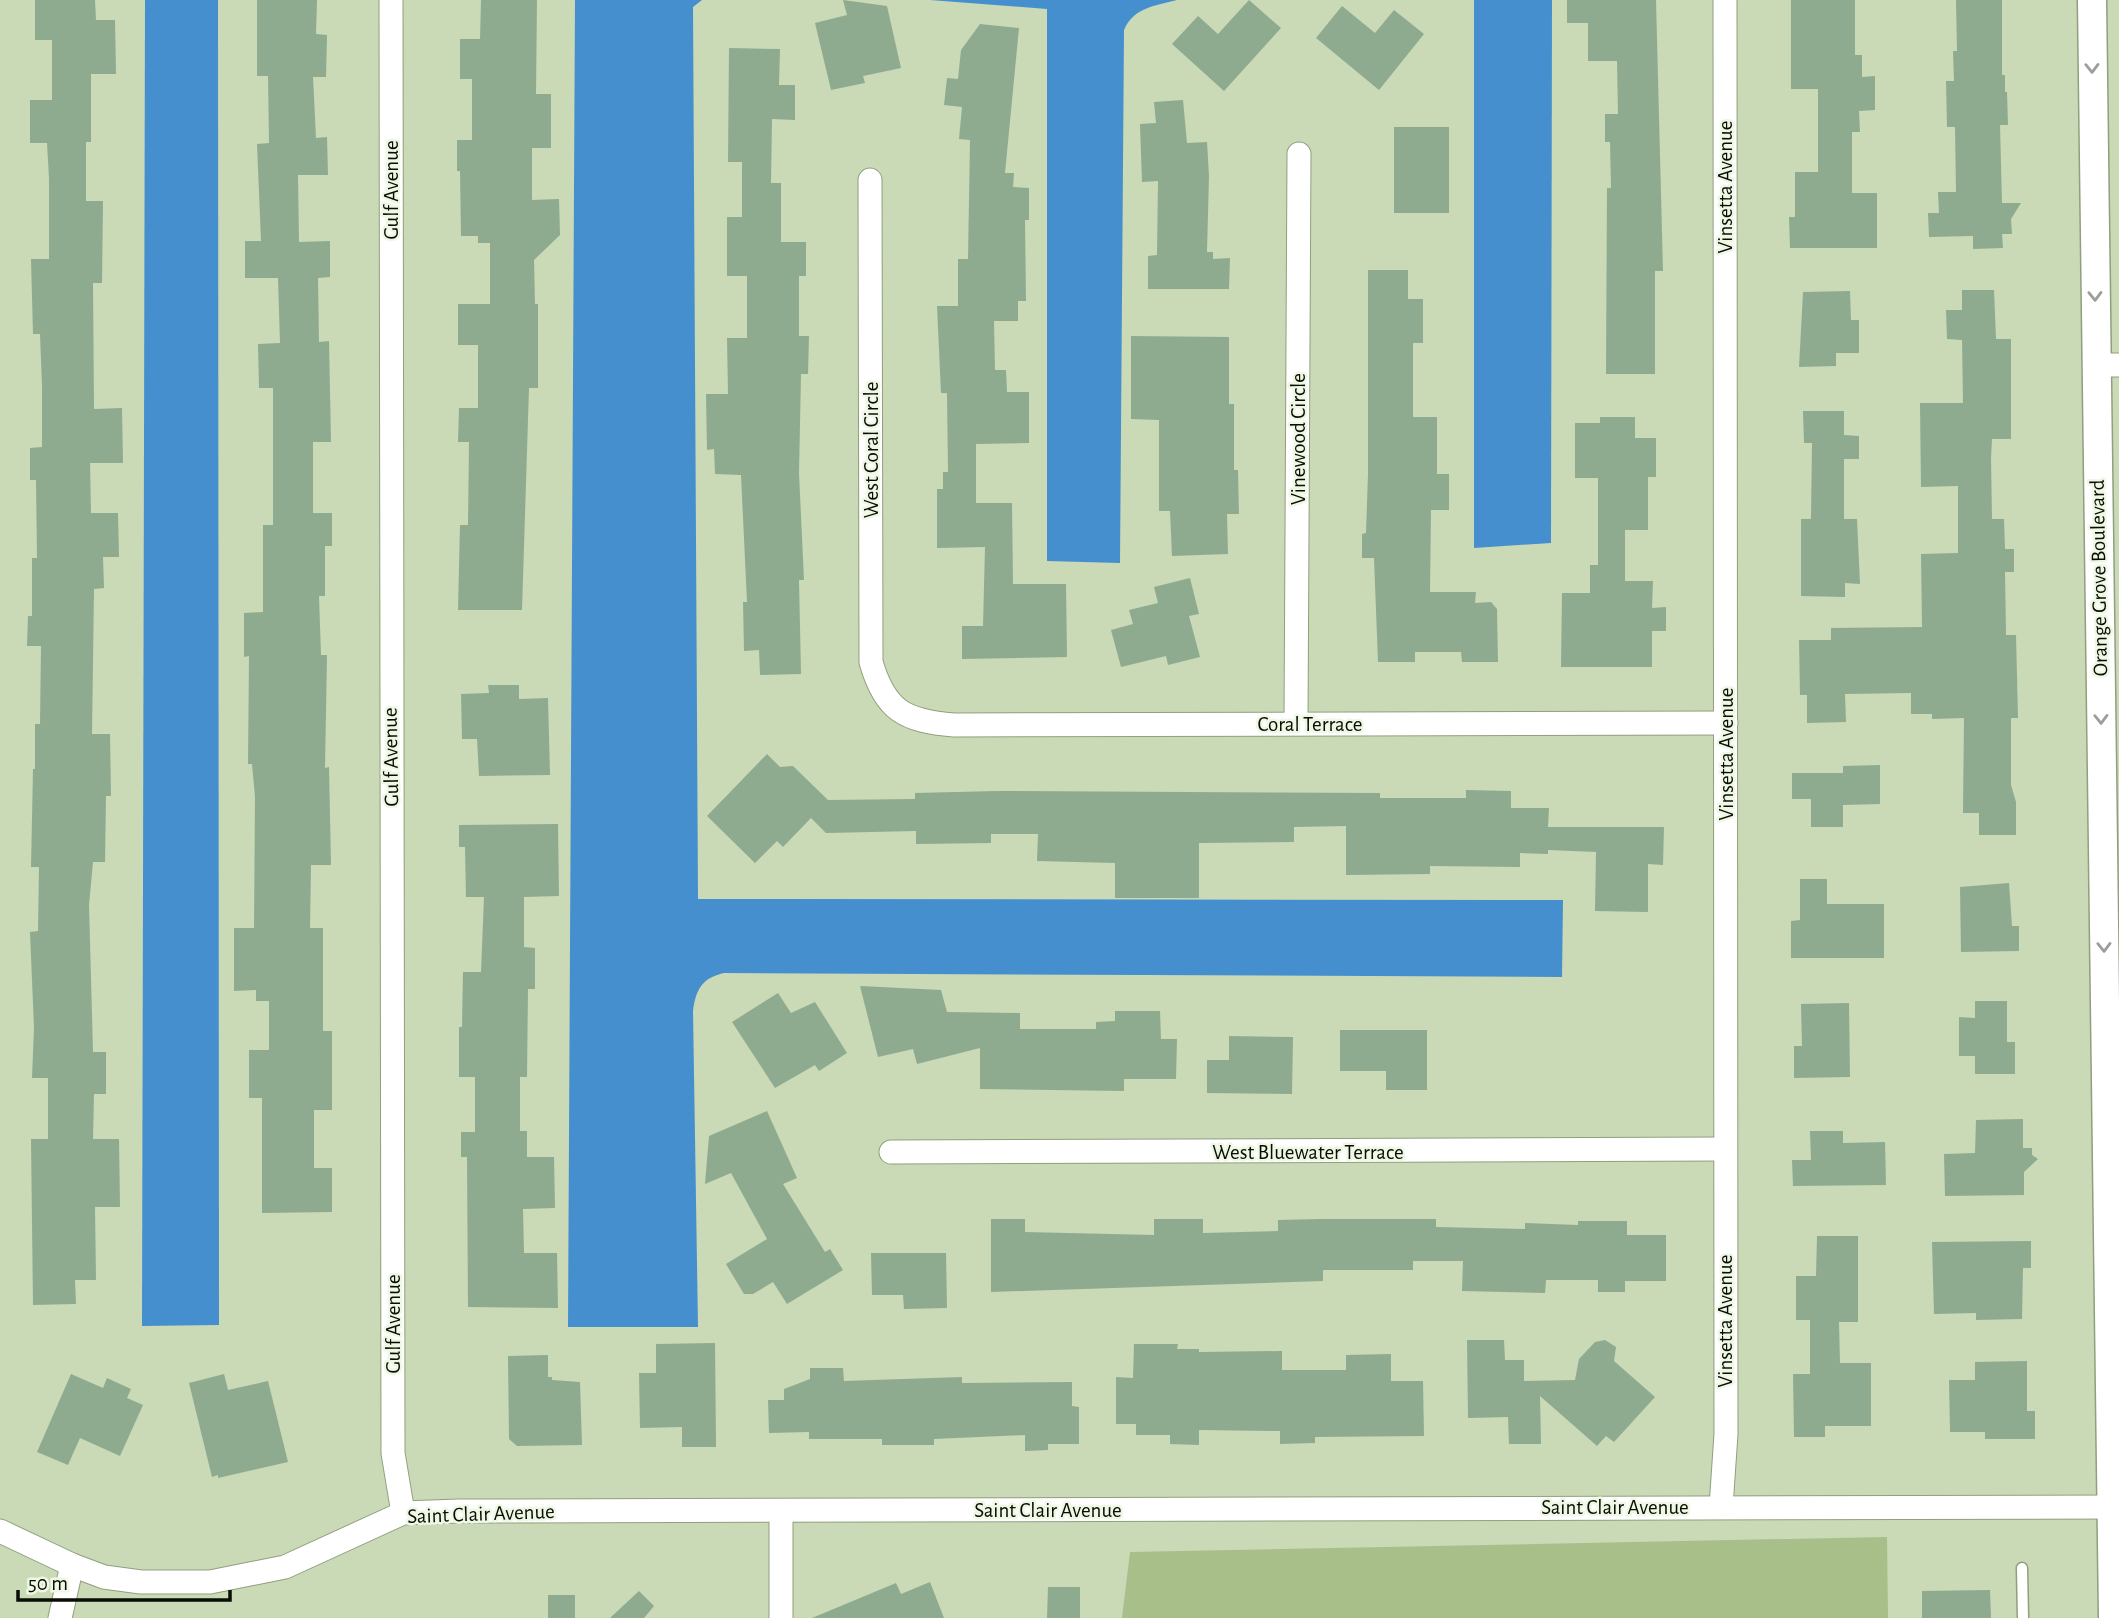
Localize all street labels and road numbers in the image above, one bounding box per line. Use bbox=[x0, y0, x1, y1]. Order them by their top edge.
street label: Vinsetta Avenue bbox=[1715, 121, 1736, 254]
street label: Gulf Avenue bbox=[381, 140, 402, 240]
street label: Vinewood Circle bbox=[1288, 373, 1309, 505]
street label: West Coral Circle bbox=[861, 382, 882, 518]
street label: Orange Grove Boulevard bbox=[2087, 479, 2111, 677]
street label: Vinsetta Avenue bbox=[1716, 688, 1737, 821]
street label: Gulf Avenue bbox=[380, 707, 402, 807]
street label: Coral Terrace bbox=[1258, 714, 1362, 735]
street label: West Bluewater Terrace bbox=[1212, 1142, 1404, 1163]
street label: Vinsetta Avenue bbox=[1715, 1255, 1736, 1388]
street label: Gulf Avenue bbox=[383, 1274, 404, 1374]
street label: Saint Clair Avenue bbox=[1541, 1497, 1689, 1518]
street label: Saint Clair Avenue bbox=[974, 1500, 1122, 1521]
street label: Saint Clair Avenue bbox=[407, 1501, 555, 1527]

